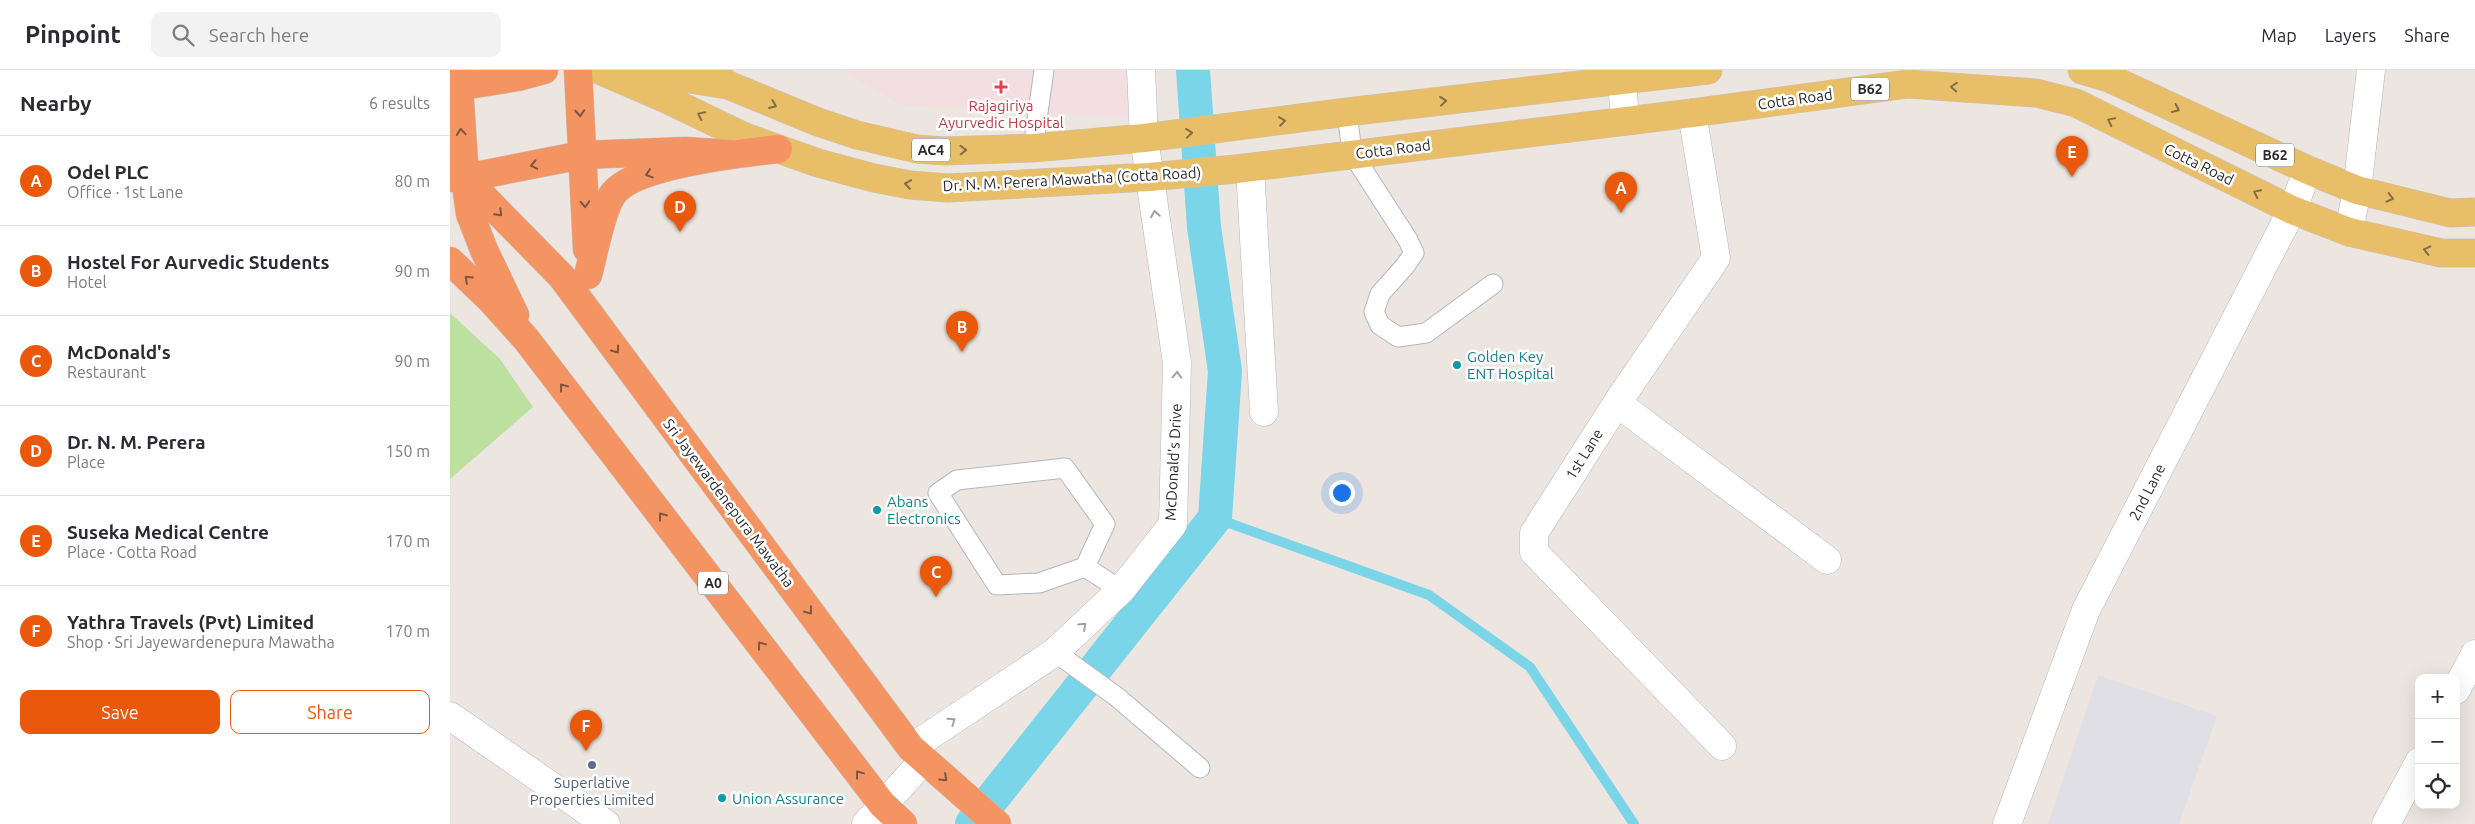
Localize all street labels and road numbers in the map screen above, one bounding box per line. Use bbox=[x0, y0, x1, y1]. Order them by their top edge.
road number: B62 bbox=[1851, 78, 1889, 100]
street label: Cotta Road bbox=[1756, 85, 1834, 113]
street label: Cotta Road bbox=[1355, 136, 1431, 162]
road number: AC4 bbox=[912, 138, 950, 162]
street label: Cotta Road bbox=[2161, 140, 2237, 188]
road number: B62 bbox=[2256, 144, 2294, 166]
street label: Dr. N. M. Perera Mawatha (Cotta Road) bbox=[942, 164, 1202, 194]
street label: McDonald's Drive bbox=[1161, 403, 1185, 521]
street label: Sri Jayewardenepura Mawatha bbox=[660, 415, 798, 591]
street label: 1st Lane bbox=[1562, 426, 1606, 482]
street label: 2nd Lane bbox=[2125, 461, 2169, 523]
road number: A0 bbox=[698, 572, 728, 594]

